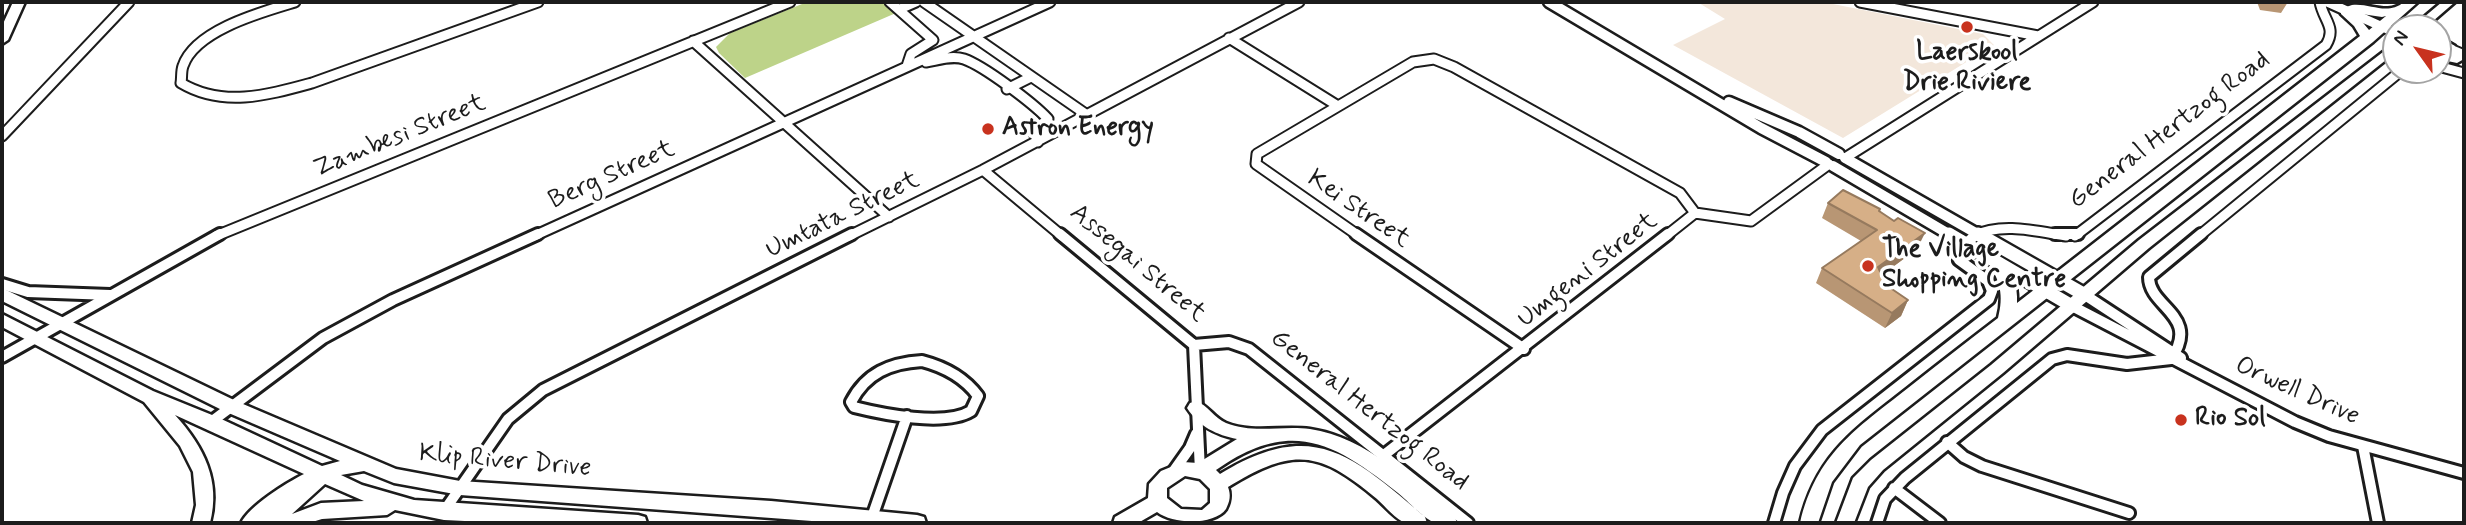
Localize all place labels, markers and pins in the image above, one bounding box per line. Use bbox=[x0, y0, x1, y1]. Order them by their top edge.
marker: Laerskool Drie Riviere bbox=[1959, 19, 1975, 35]
place label: Laerskool Drie Riviere bbox=[1903, 38, 2031, 100]
place label: Astron Energy bbox=[1002, 113, 1154, 145]
marker: Astron Energy bbox=[980, 121, 996, 137]
place label: The Village Shopping Centre bbox=[1882, 235, 2066, 296]
marker: The Village Shopping Centre bbox=[1860, 258, 1876, 274]
place label: Rio Sol bbox=[2195, 404, 2265, 436]
marker: Rio Sol bbox=[2173, 412, 2189, 428]

